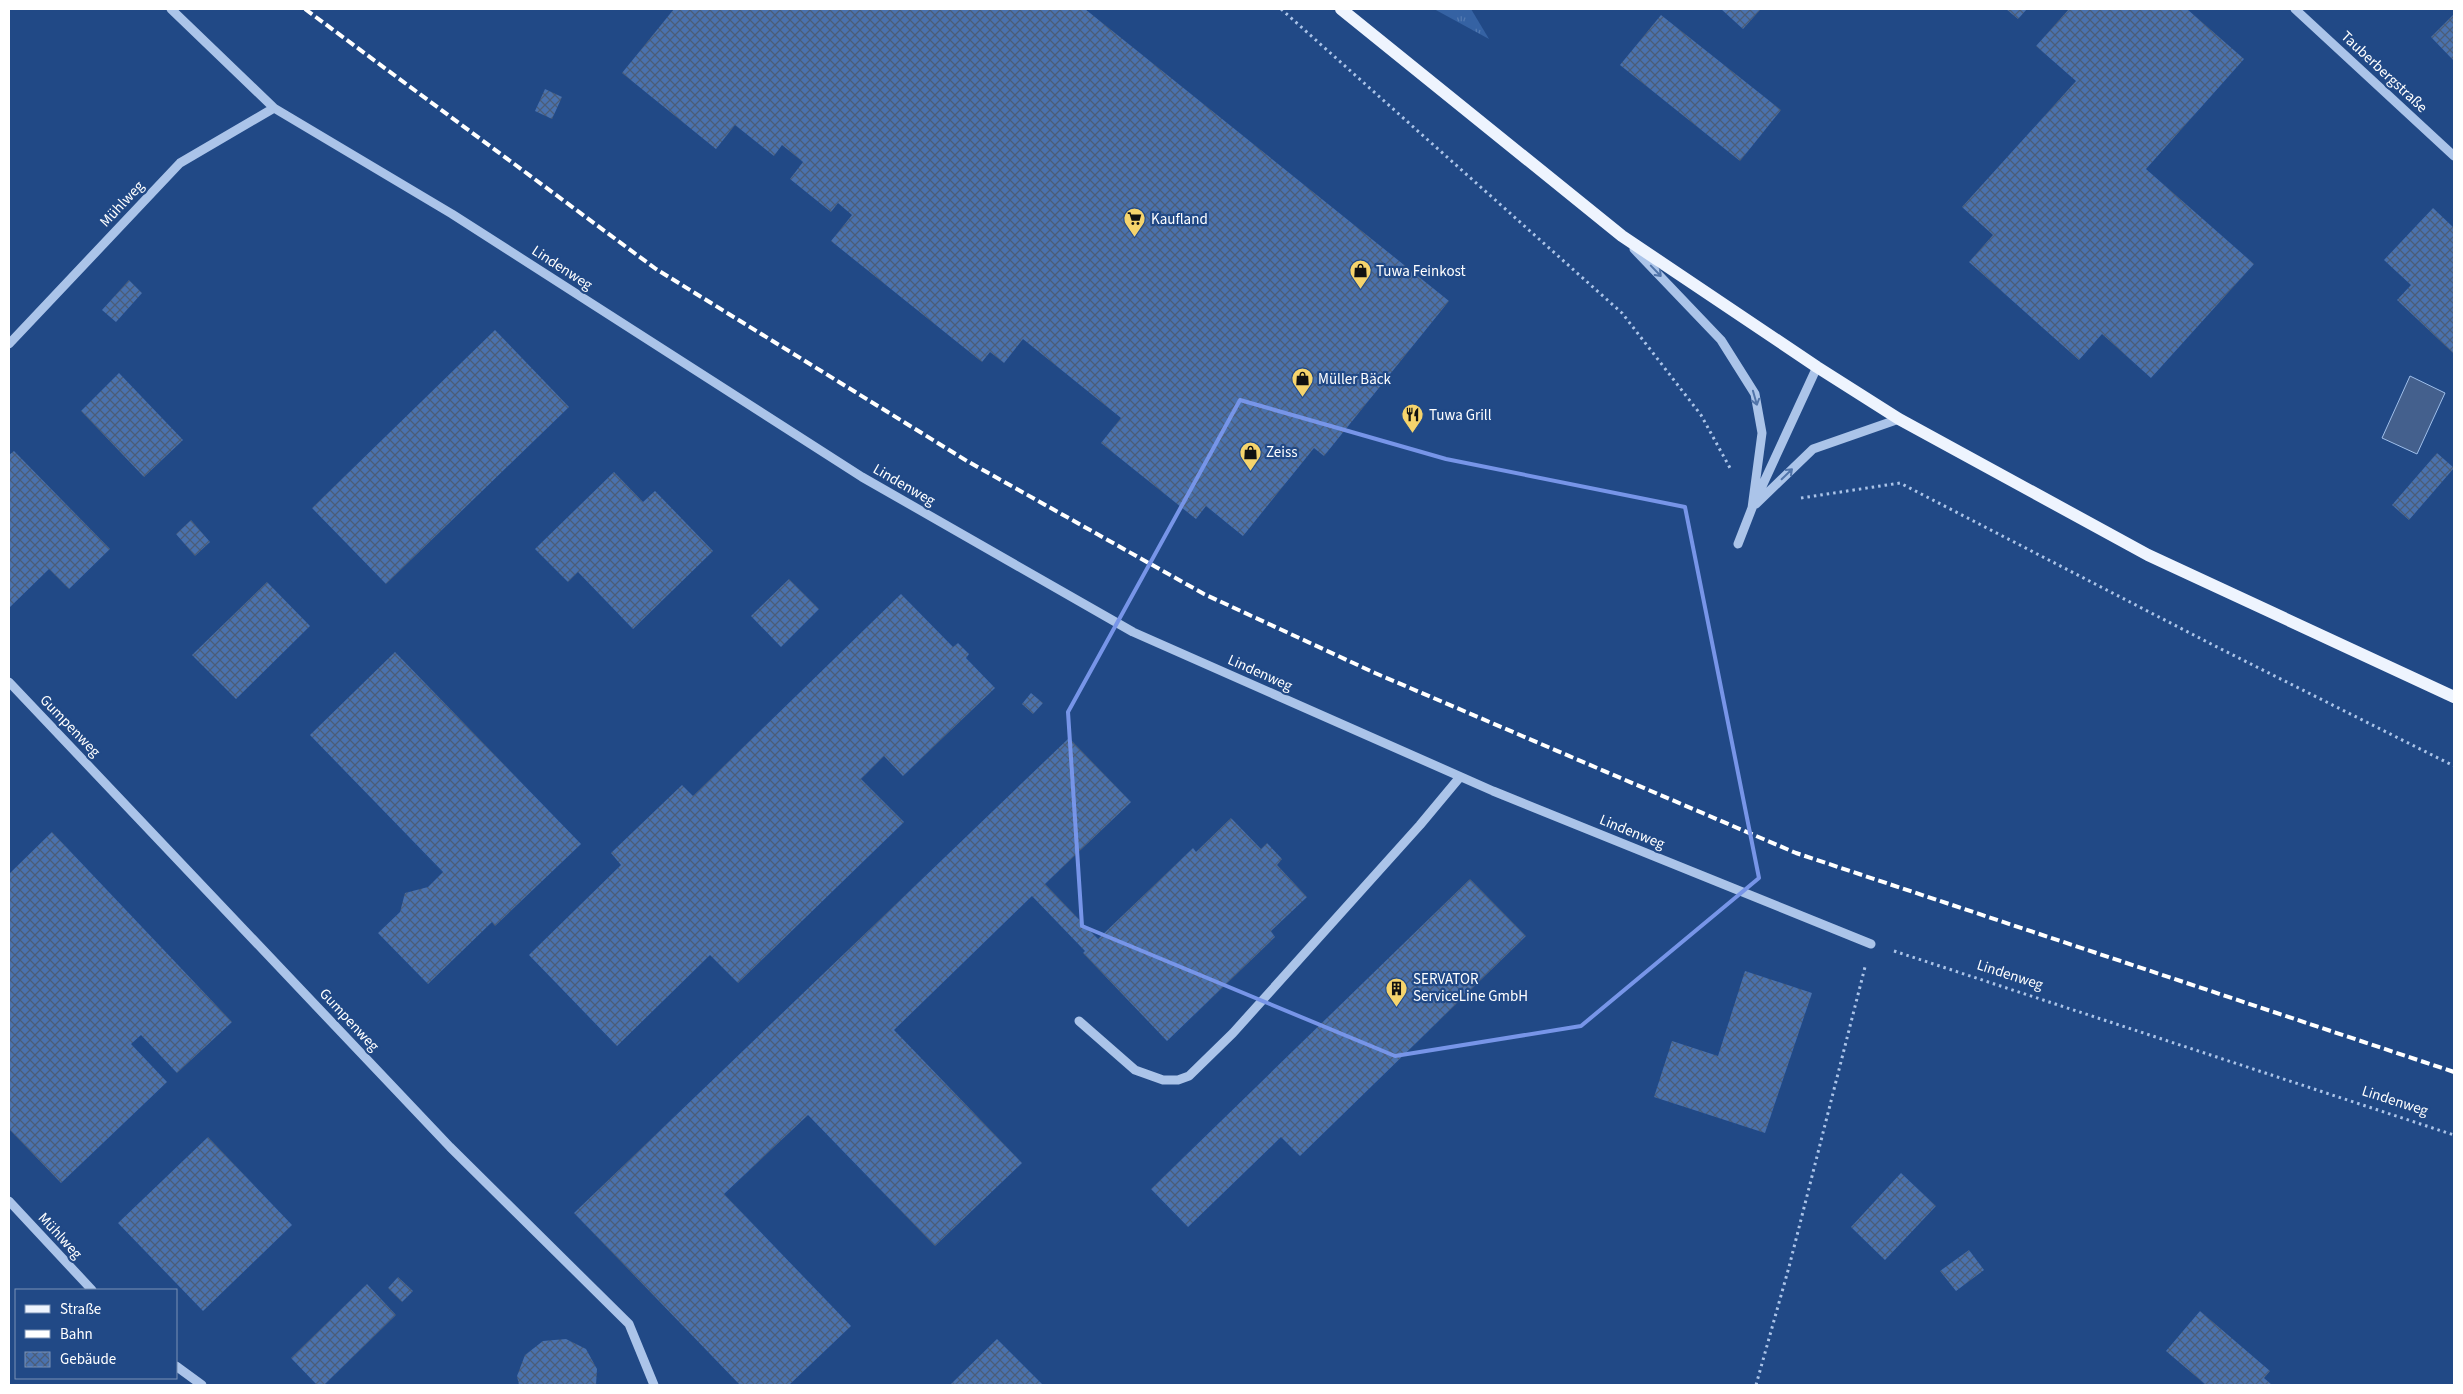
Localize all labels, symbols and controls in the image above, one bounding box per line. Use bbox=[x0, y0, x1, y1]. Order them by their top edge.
street label: Tauberbergstraße bbox=[2336, 26, 2432, 118]
street label: Mühlweg bbox=[95, 176, 149, 232]
supermarket icon: Kaufland bbox=[1123, 207, 1147, 238]
place label: Kaufland bbox=[1151, 209, 1208, 230]
street label: Lindenweg bbox=[527, 240, 597, 296]
shop icon: Tuwa Feinkost bbox=[1348, 259, 1372, 290]
place label: Tuwa Feinkost bbox=[1376, 261, 1466, 282]
one-way arrow bbox=[1650, 265, 1662, 278]
shop icon: Müller Bäck bbox=[1290, 367, 1314, 398]
place label: Müller Bäck bbox=[1318, 369, 1392, 390]
one-way arrow bbox=[1751, 390, 1760, 406]
restaurant icon: Tuwa Grill bbox=[1401, 403, 1425, 434]
place label: Tuwa Grill bbox=[1429, 405, 1492, 426]
shop icon: Zeiss bbox=[1238, 440, 1262, 471]
place label: Zeiss bbox=[1266, 442, 1297, 463]
street label: Lindenweg bbox=[869, 459, 939, 511]
one-way arrow bbox=[1781, 468, 1793, 480]
street label: Lindenweg bbox=[1224, 649, 1296, 697]
street label: Gumpenweg bbox=[35, 690, 105, 762]
street label: Lindenweg bbox=[1596, 809, 1668, 855]
street label: Lindenweg bbox=[1974, 954, 2046, 996]
place label: SERVATOR ServiceLine GmbH bbox=[1413, 969, 1528, 1007]
building icon: SERVATOR ServiceLine GmbH bbox=[1385, 976, 1409, 1007]
street label: Gumpenweg bbox=[314, 984, 384, 1057]
street label: Lindenweg bbox=[2359, 1080, 2431, 1122]
street label: Mühlweg bbox=[33, 1208, 87, 1264]
legend bbox=[15, 1289, 178, 1379]
text: Straße bbox=[60, 1299, 101, 1320]
text: Bahn bbox=[60, 1324, 93, 1345]
text: Gebäude bbox=[60, 1349, 116, 1370]

